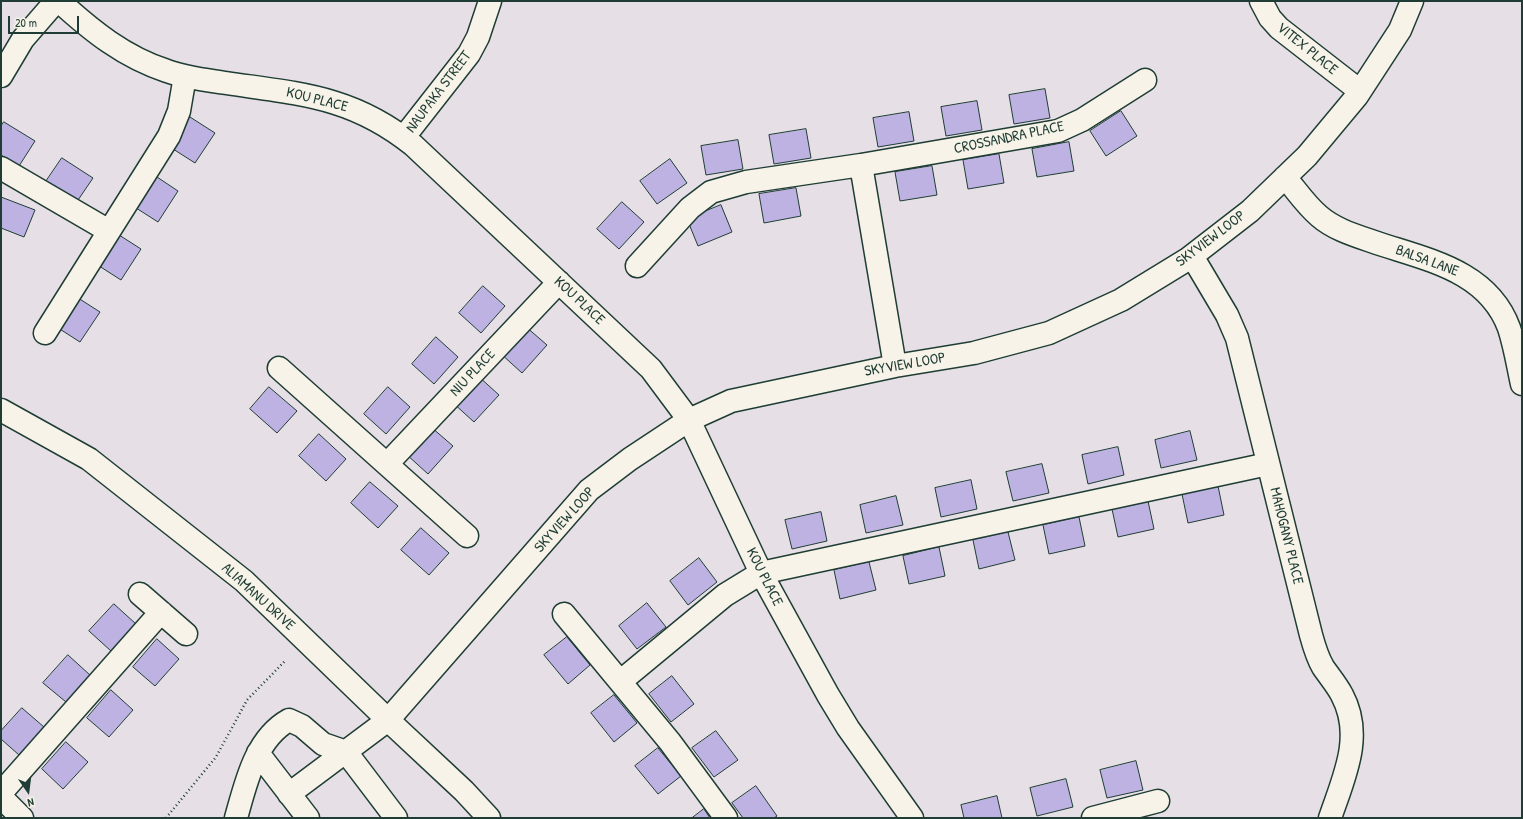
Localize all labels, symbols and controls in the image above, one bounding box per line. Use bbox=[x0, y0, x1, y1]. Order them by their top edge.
scale bar bbox=[10, 8, 81, 34]
text: 20 m bbox=[15, 14, 37, 31]
street label: VITEX PLACE bbox=[1273, 19, 1341, 79]
street label: NAUPAKA STREET bbox=[402, 48, 476, 136]
street label: KOU PLACE bbox=[284, 84, 350, 116]
street label: CROSSANDRA PLACE bbox=[952, 118, 1066, 158]
street label: SKYVIEW LOOP bbox=[1173, 207, 1249, 271]
street label: BALSA LANE bbox=[1393, 241, 1461, 281]
street label: KOU PLACE bbox=[550, 273, 608, 329]
street label: NIU PLACE bbox=[447, 346, 499, 400]
street label: SKYVIEW LOOP bbox=[863, 349, 947, 381]
street label: SKYVIEW LOOP bbox=[531, 483, 599, 557]
street label: MAHOGANY PLACE bbox=[1265, 486, 1307, 586]
street label: KOU PLACE bbox=[742, 545, 786, 609]
street label: ALIAMANU DRIVE bbox=[218, 559, 298, 635]
north arrow bbox=[8, 771, 48, 811]
text: N bbox=[26, 795, 35, 810]

